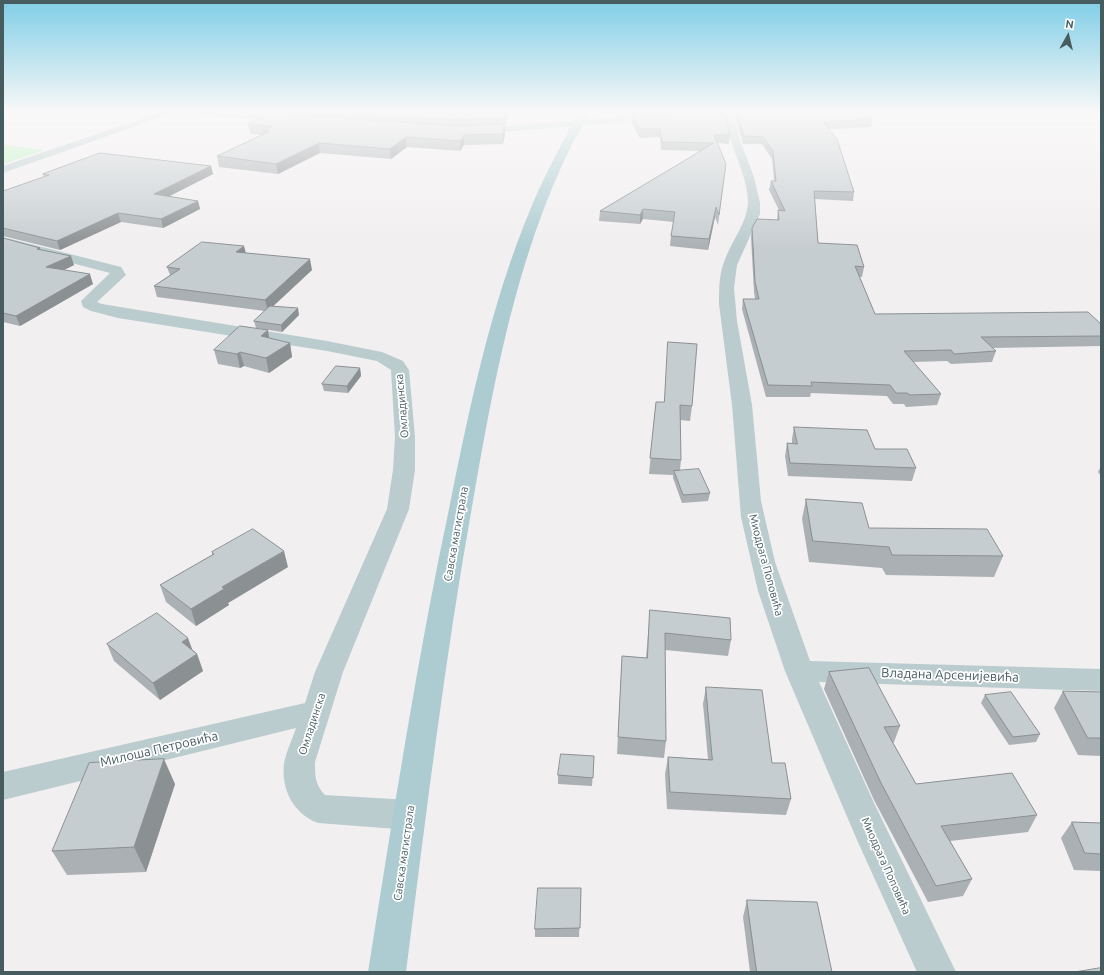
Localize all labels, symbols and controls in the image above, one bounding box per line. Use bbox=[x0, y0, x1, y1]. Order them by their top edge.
north arrow bbox=[1048, 16, 1088, 56]
text: N bbox=[1065, 18, 1075, 31]
street label: Омладинска bbox=[393, 373, 411, 439]
street label: Савска магистрала bbox=[441, 485, 471, 583]
street label: Миодрага Поповића bbox=[746, 513, 786, 617]
street label: Владана Арсенијевића bbox=[881, 665, 1019, 685]
street label: Омладинска bbox=[296, 691, 328, 757]
street label: Милоша Петровића bbox=[99, 728, 219, 770]
street label: Савска магистрала bbox=[391, 804, 417, 902]
street label: Миодрага Поповића bbox=[859, 815, 913, 917]

